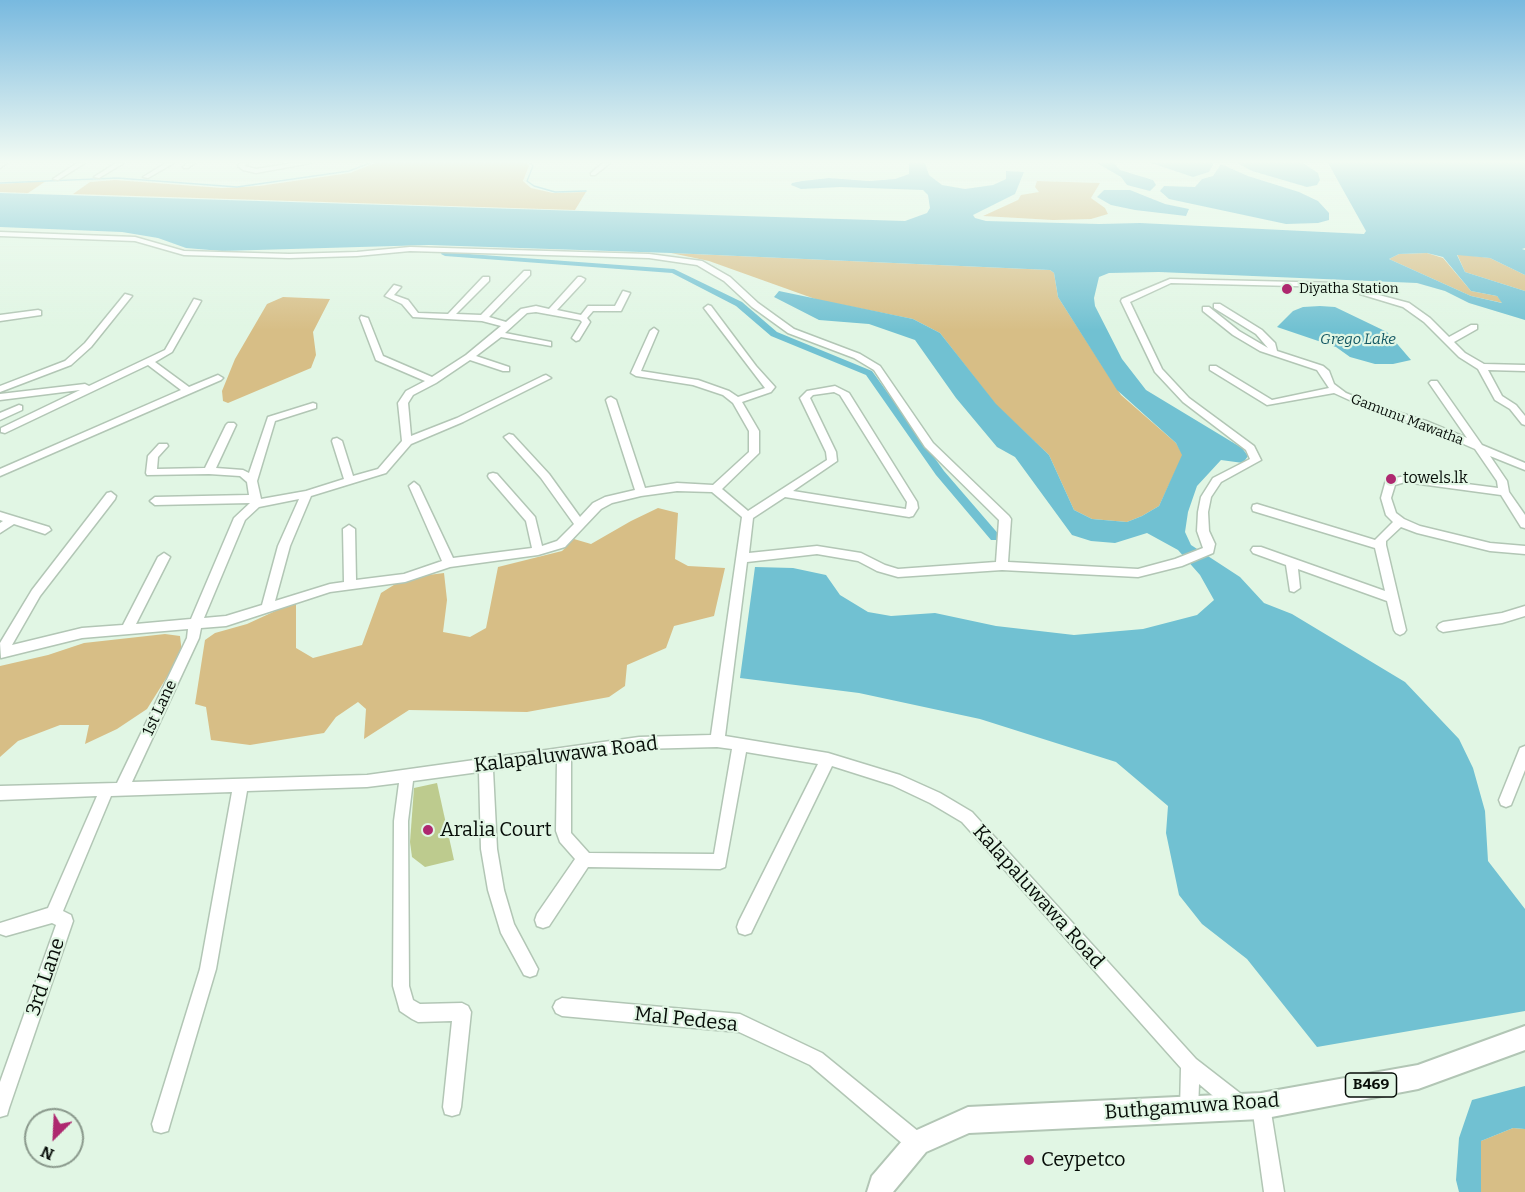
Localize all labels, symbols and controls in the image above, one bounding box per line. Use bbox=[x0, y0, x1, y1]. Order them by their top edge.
place label: Diyatha Station bbox=[1299, 281, 1399, 297]
marker: Diyatha Station bbox=[1280, 282, 1294, 296]
water label: Grego Lake bbox=[1320, 331, 1396, 349]
street label: Gamunu Mawatha bbox=[1348, 391, 1466, 449]
place label: towels.lk bbox=[1403, 469, 1468, 489]
marker: towels.lk bbox=[1384, 472, 1398, 486]
street label: 1st Lane bbox=[139, 677, 181, 739]
street label: Kalapaluwawa Road bbox=[473, 732, 659, 778]
place label: Aralia Court bbox=[440, 818, 552, 842]
street label: Kalapaluwawa Road bbox=[967, 820, 1109, 974]
marker: Aralia Court bbox=[421, 823, 435, 837]
street label: 3rd Lane bbox=[22, 935, 70, 1019]
street label: Mal Pedesa bbox=[633, 1003, 739, 1037]
road number: B469 bbox=[1346, 1073, 1396, 1097]
street label: Buthgamuwa Road bbox=[1104, 1089, 1280, 1125]
north arrow bbox=[24, 1108, 84, 1168]
text: N bbox=[38, 1142, 57, 1164]
place label: Ceypetco bbox=[1041, 1148, 1126, 1172]
marker: Ceypetco bbox=[1022, 1153, 1036, 1167]

